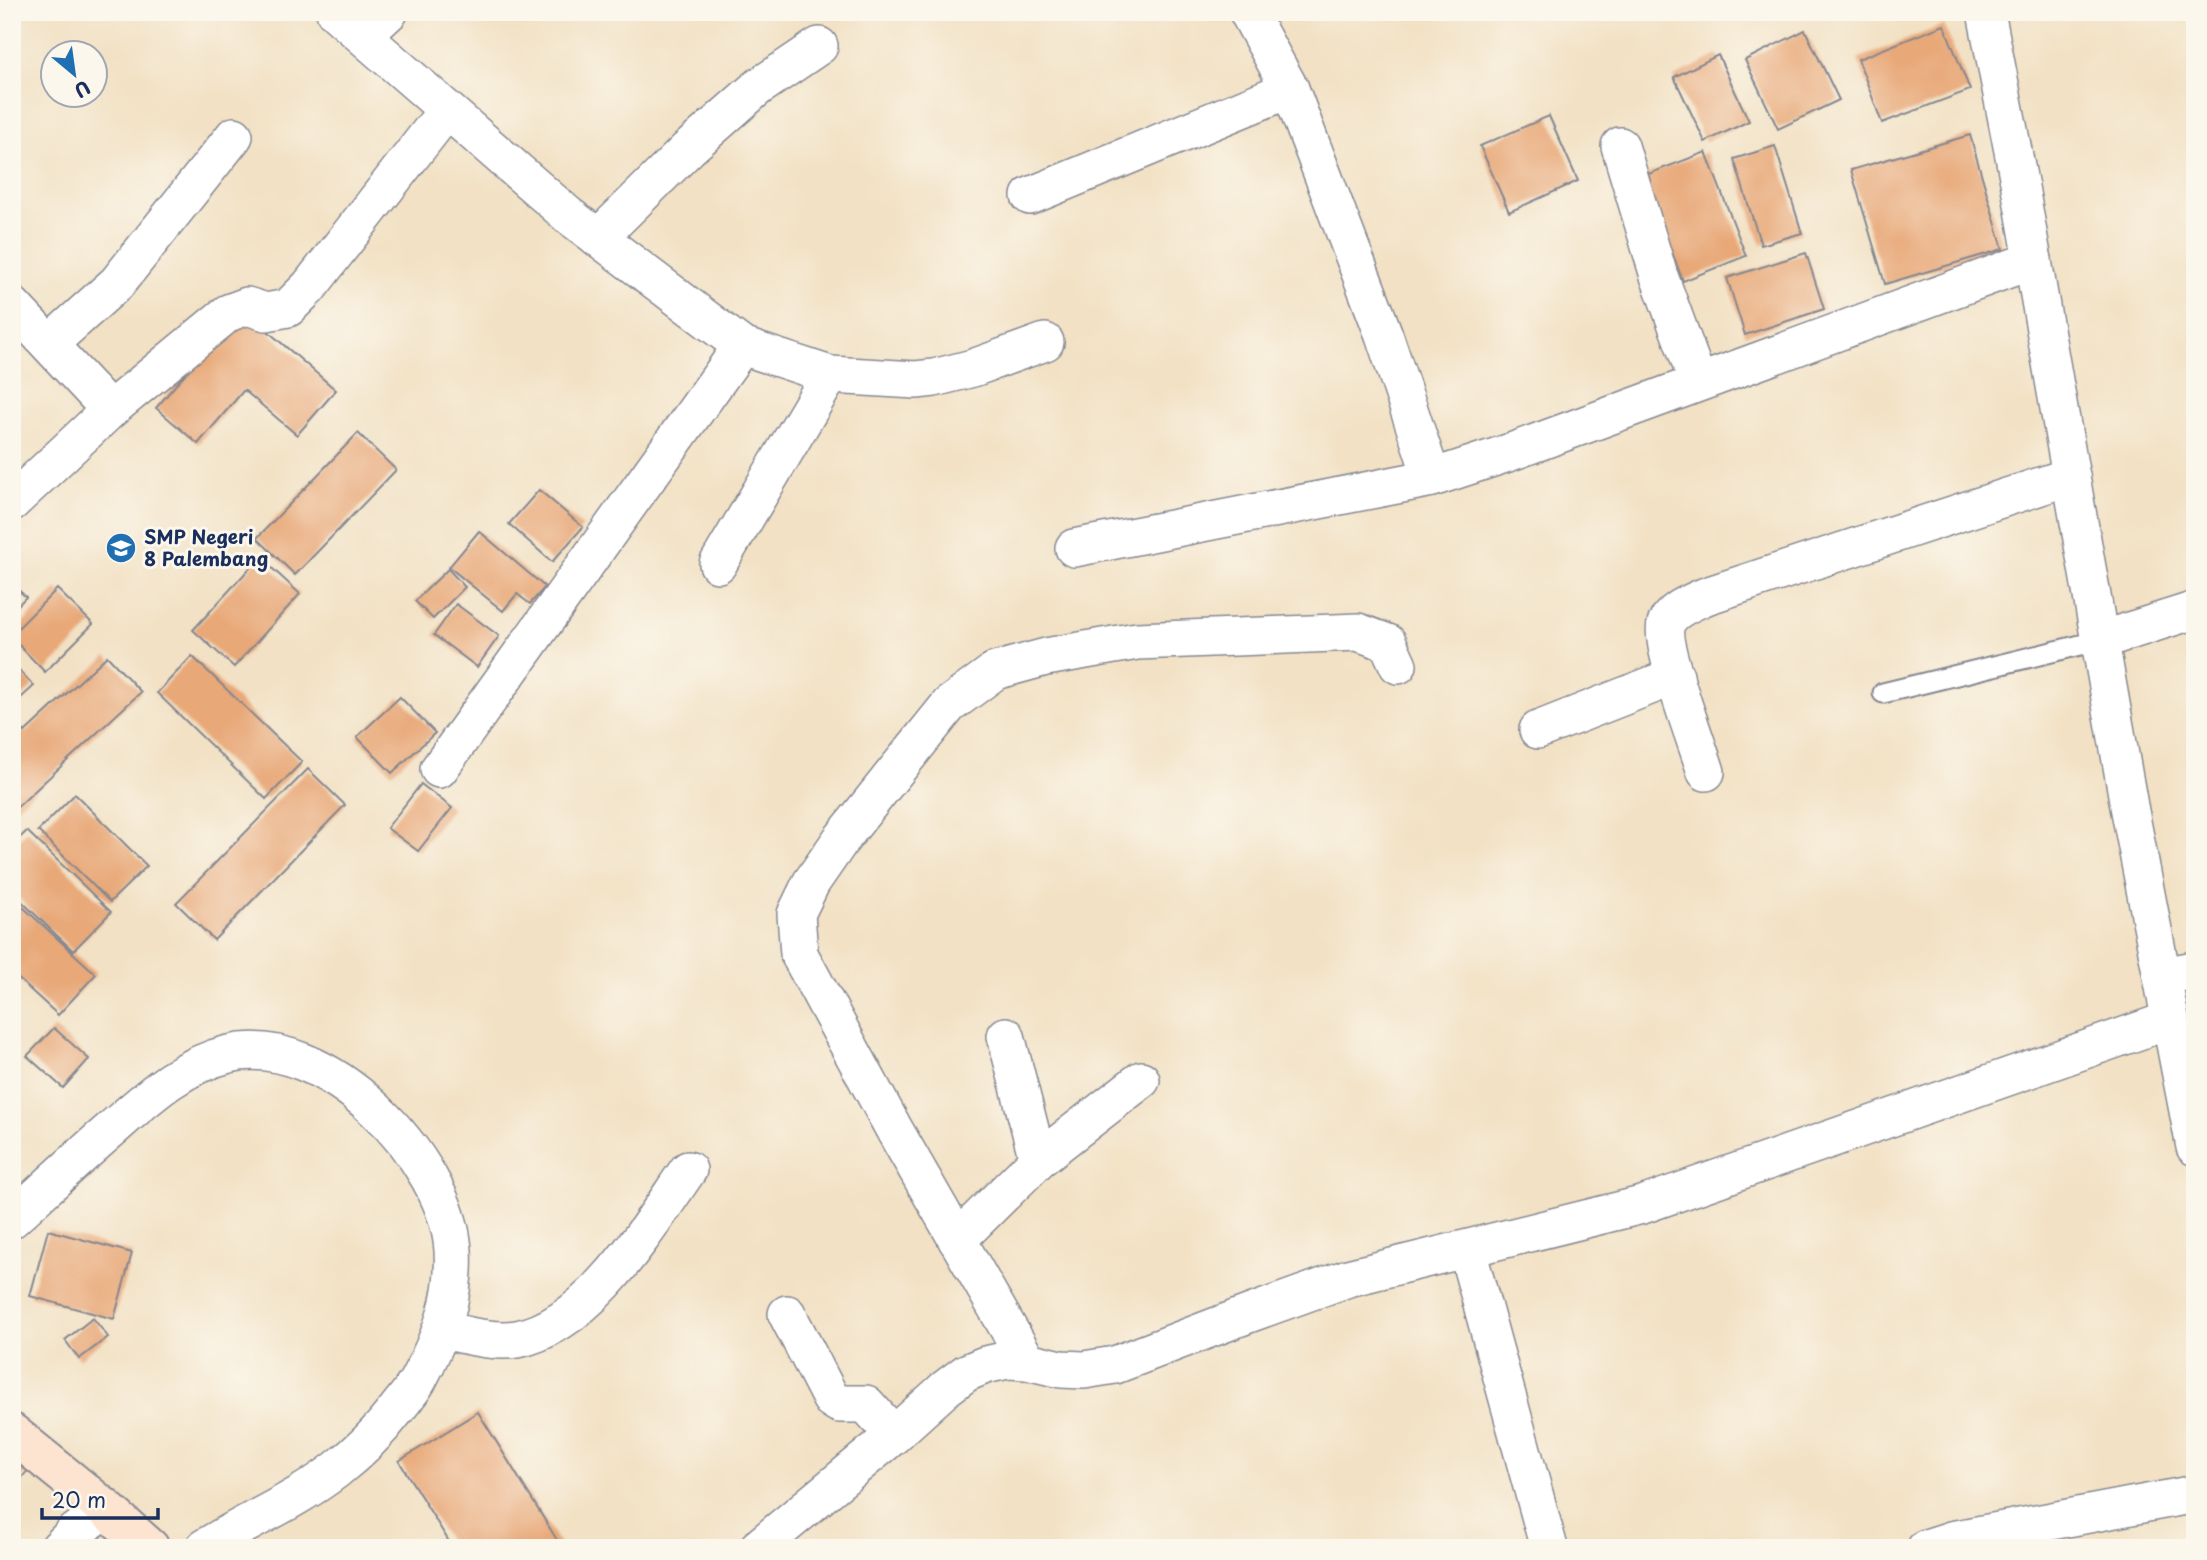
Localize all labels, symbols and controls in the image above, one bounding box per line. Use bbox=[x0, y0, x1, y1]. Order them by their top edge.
north arrow bbox=[38, 38, 108, 108]
text: U bbox=[70, 74, 96, 105]
place label: SMP Negeri 8 Palembang bbox=[144, 522, 268, 572]
school or university icon: SMP Negeri 8 Palembang bbox=[104, 531, 138, 565]
scale bar bbox=[42, 1476, 158, 1520]
text: 20 m bbox=[52, 1483, 106, 1515]

